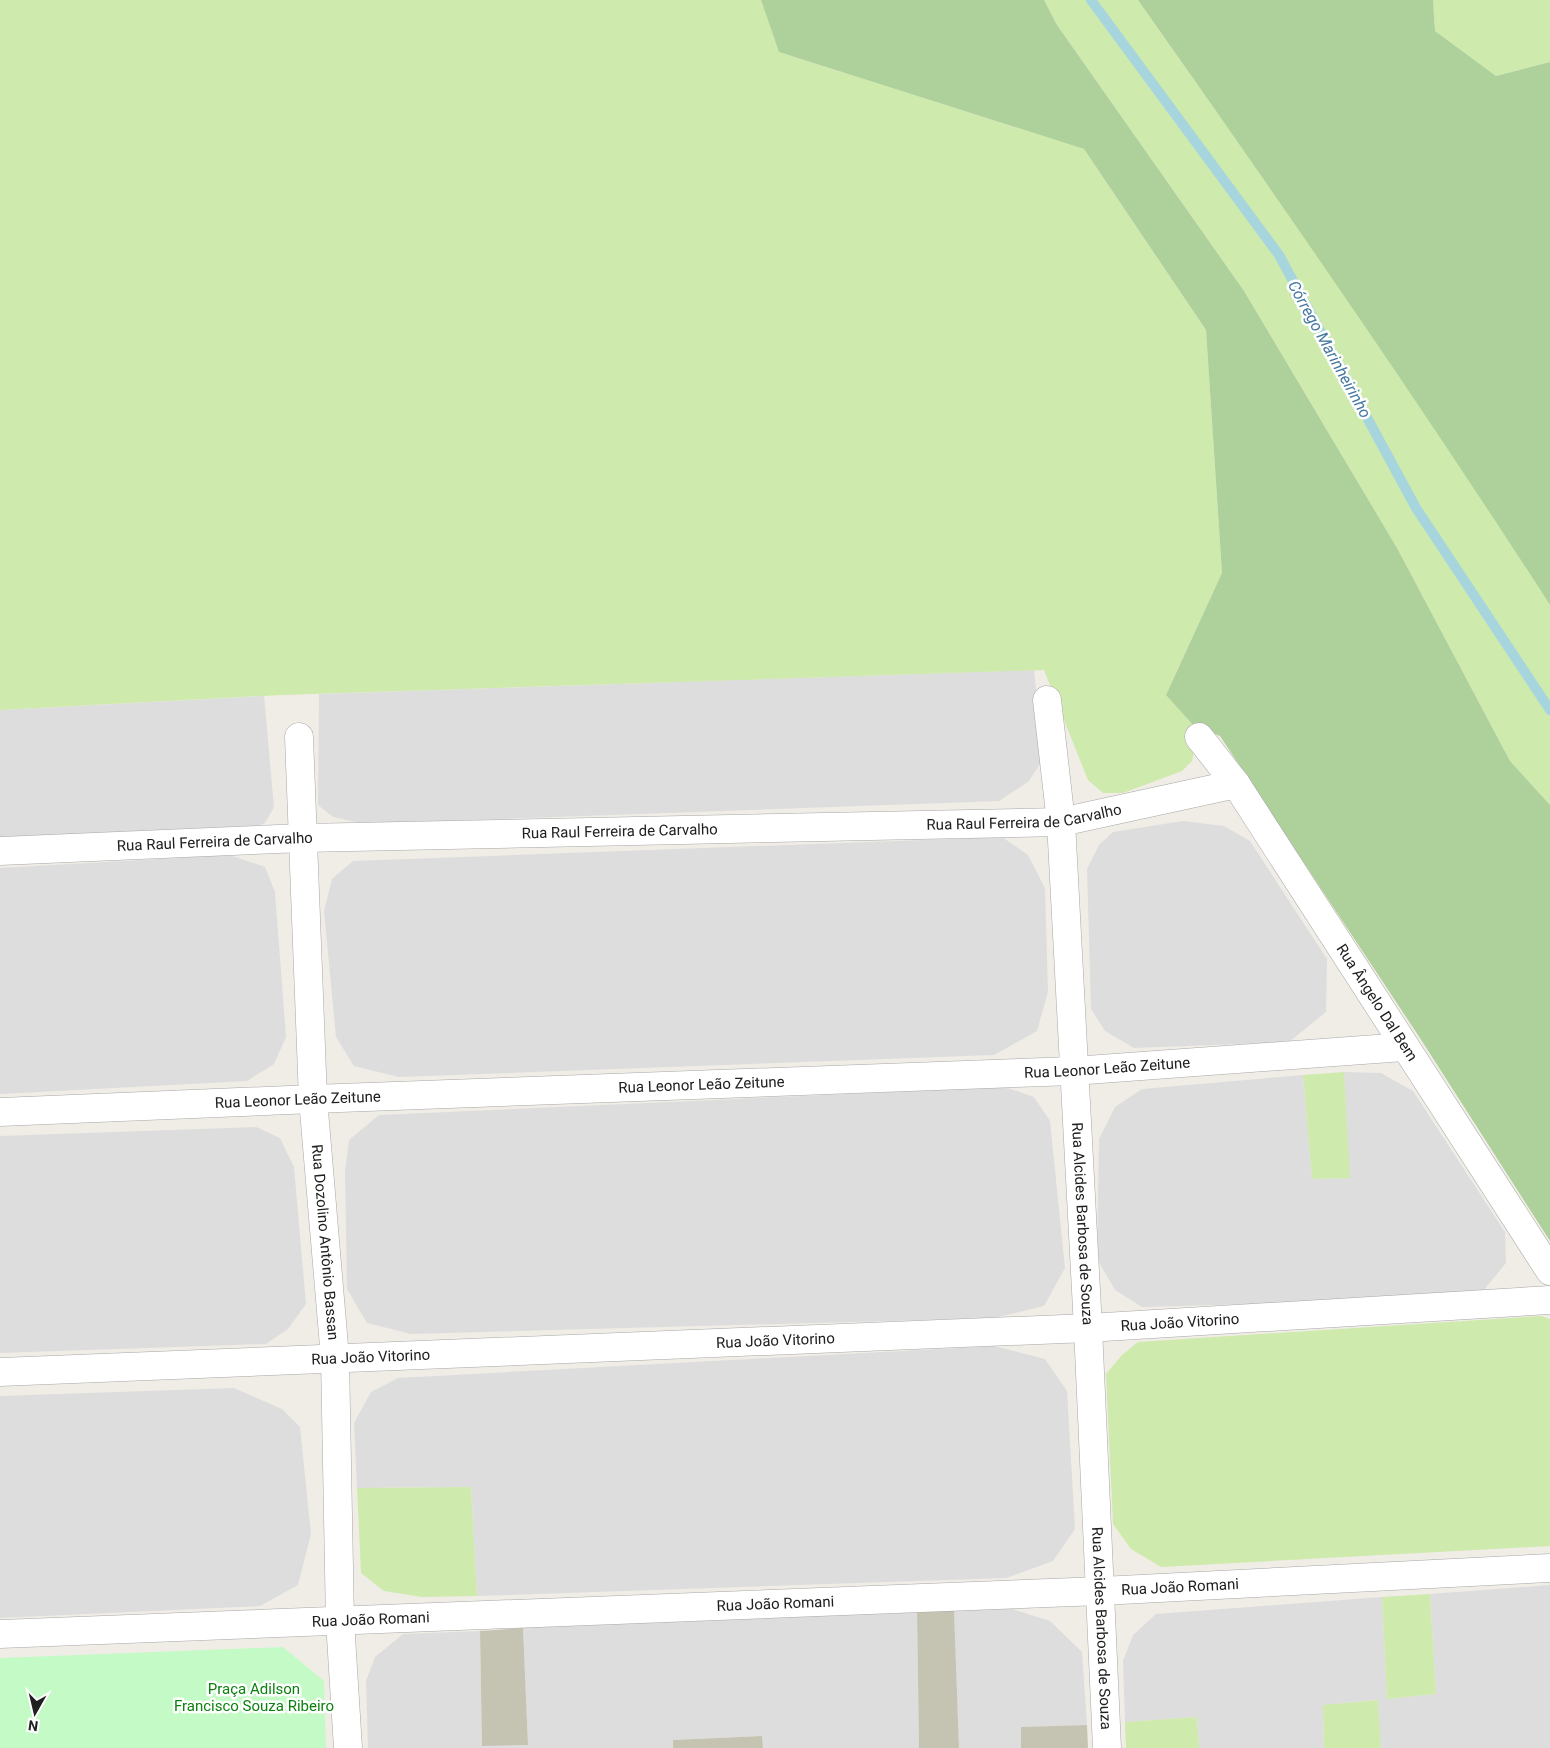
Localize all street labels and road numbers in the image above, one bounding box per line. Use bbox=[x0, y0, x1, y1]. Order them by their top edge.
street label: Rua Raul Ferreira de Carvalho bbox=[926, 800, 1123, 834]
street label: Rua Raul Ferreira de Carvalho bbox=[521, 820, 718, 842]
street label: Rua Raul Ferreira de Carvalho bbox=[116, 829, 313, 855]
street label: Rua Ângelo Dal Bem bbox=[1333, 941, 1421, 1065]
street label: Rua Leonor Leão Zeitune bbox=[1024, 1054, 1191, 1082]
street label: Rua Leonor Leão Zeitune bbox=[618, 1073, 785, 1097]
street label: Rua Leonor Leão Zeitune bbox=[214, 1088, 381, 1112]
street label: Rua Alcides Barbosa de Souza bbox=[1068, 1122, 1097, 1326]
street label: Rua Dozolino Antônio Bassan bbox=[308, 1143, 342, 1341]
street label: Rua João Vitorino bbox=[1120, 1310, 1240, 1335]
street label: Rua João Vitorino bbox=[716, 1329, 835, 1352]
street label: Rua João Vitorino bbox=[311, 1346, 430, 1368]
street label: Rua Alcides Barbosa de Souza bbox=[1088, 1526, 1115, 1730]
street label: Rua João Romani bbox=[1121, 1575, 1239, 1599]
street label: Rua João Romani bbox=[716, 1592, 835, 1615]
street label: Rua João Romani bbox=[311, 1608, 430, 1631]

